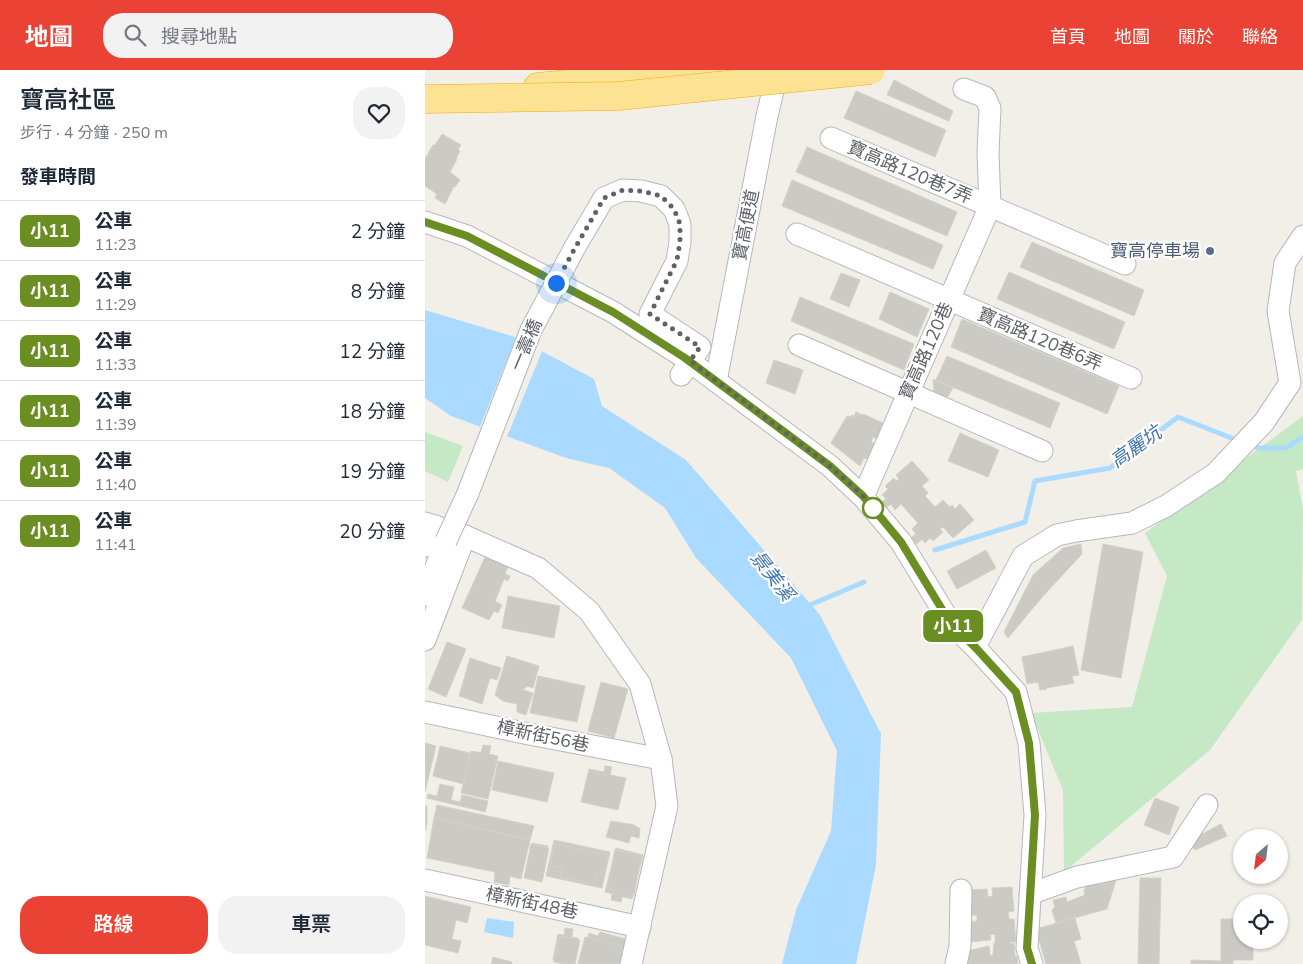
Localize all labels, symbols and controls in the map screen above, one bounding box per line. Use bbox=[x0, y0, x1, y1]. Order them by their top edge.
search box bbox=[103, 13, 453, 58]
text: 地圖 bbox=[25, 21, 73, 53]
icon: search bbox=[121, 21, 149, 49]
text: 搜尋地點 bbox=[161, 24, 237, 50]
text: 首頁 bbox=[1050, 25, 1086, 49]
text: 地圖 bbox=[1114, 25, 1150, 49]
text: 關於 bbox=[1178, 25, 1214, 49]
text: 聯絡 bbox=[1242, 25, 1278, 49]
text: 寶高社區 bbox=[20, 84, 116, 116]
button: heart bbox=[353, 87, 405, 139]
text: 步行 · 4 分鐘 · 250 m bbox=[20, 122, 168, 144]
street label: 寶高路120巷7弄 bbox=[844, 135, 976, 209]
text: 發車時間 bbox=[20, 164, 96, 190]
street label: 寶高便道 bbox=[727, 187, 765, 263]
text: 公車 bbox=[95, 208, 133, 234]
text: 小11 bbox=[30, 219, 70, 243]
text: 2 分鐘 bbox=[351, 219, 405, 245]
text: 11:23 bbox=[95, 234, 137, 256]
place label: 寶高停車場 bbox=[1110, 239, 1200, 263]
marker: 寶高停車場 bbox=[1204, 245, 1216, 257]
text: 公車 bbox=[95, 268, 133, 294]
your location bbox=[544, 271, 569, 296]
text: 小11 bbox=[30, 279, 70, 303]
text: 8 分鐘 bbox=[351, 279, 405, 305]
text: 11:29 bbox=[95, 294, 137, 316]
street label: 寶高路120巷 bbox=[894, 298, 958, 404]
street label: 寶高路120巷6弄 bbox=[974, 302, 1106, 376]
street label: 一壽橋 bbox=[504, 315, 548, 375]
text: 公車 bbox=[95, 328, 133, 354]
text: 小11 bbox=[30, 339, 70, 363]
text: 12 分鐘 bbox=[339, 339, 405, 365]
text: 11:33 bbox=[95, 354, 137, 376]
text: 公車 bbox=[95, 388, 133, 414]
text: 小11 bbox=[30, 399, 70, 423]
text: 18 分鐘 bbox=[339, 399, 405, 425]
text: 11:39 bbox=[95, 414, 137, 436]
water label: 高麗坑 bbox=[1105, 418, 1169, 474]
text: 公車 bbox=[95, 448, 133, 474]
text: 小11 bbox=[30, 459, 70, 483]
text: 19 分鐘 bbox=[339, 459, 405, 485]
text: 11:40 bbox=[95, 474, 137, 496]
unlabelled marker bbox=[862, 497, 884, 519]
text: 公車 bbox=[95, 508, 133, 534]
text: 小11 bbox=[30, 519, 70, 543]
text: 20 分鐘 bbox=[339, 519, 405, 545]
text: 11:41 bbox=[95, 534, 137, 556]
water label: 景美溪 bbox=[744, 546, 802, 609]
line badge: 小11 bbox=[924, 610, 982, 642]
text: 小11 bbox=[933, 614, 973, 638]
street label: 樟新街56巷 bbox=[495, 715, 591, 757]
north arrow bbox=[1233, 829, 1287, 884]
map controls bbox=[1233, 829, 1288, 949]
street label: 樟新街48巷 bbox=[484, 882, 580, 924]
button: locate bbox=[1233, 894, 1288, 949]
button: 路線 bbox=[20, 896, 208, 954]
button: 車票 bbox=[218, 896, 405, 954]

